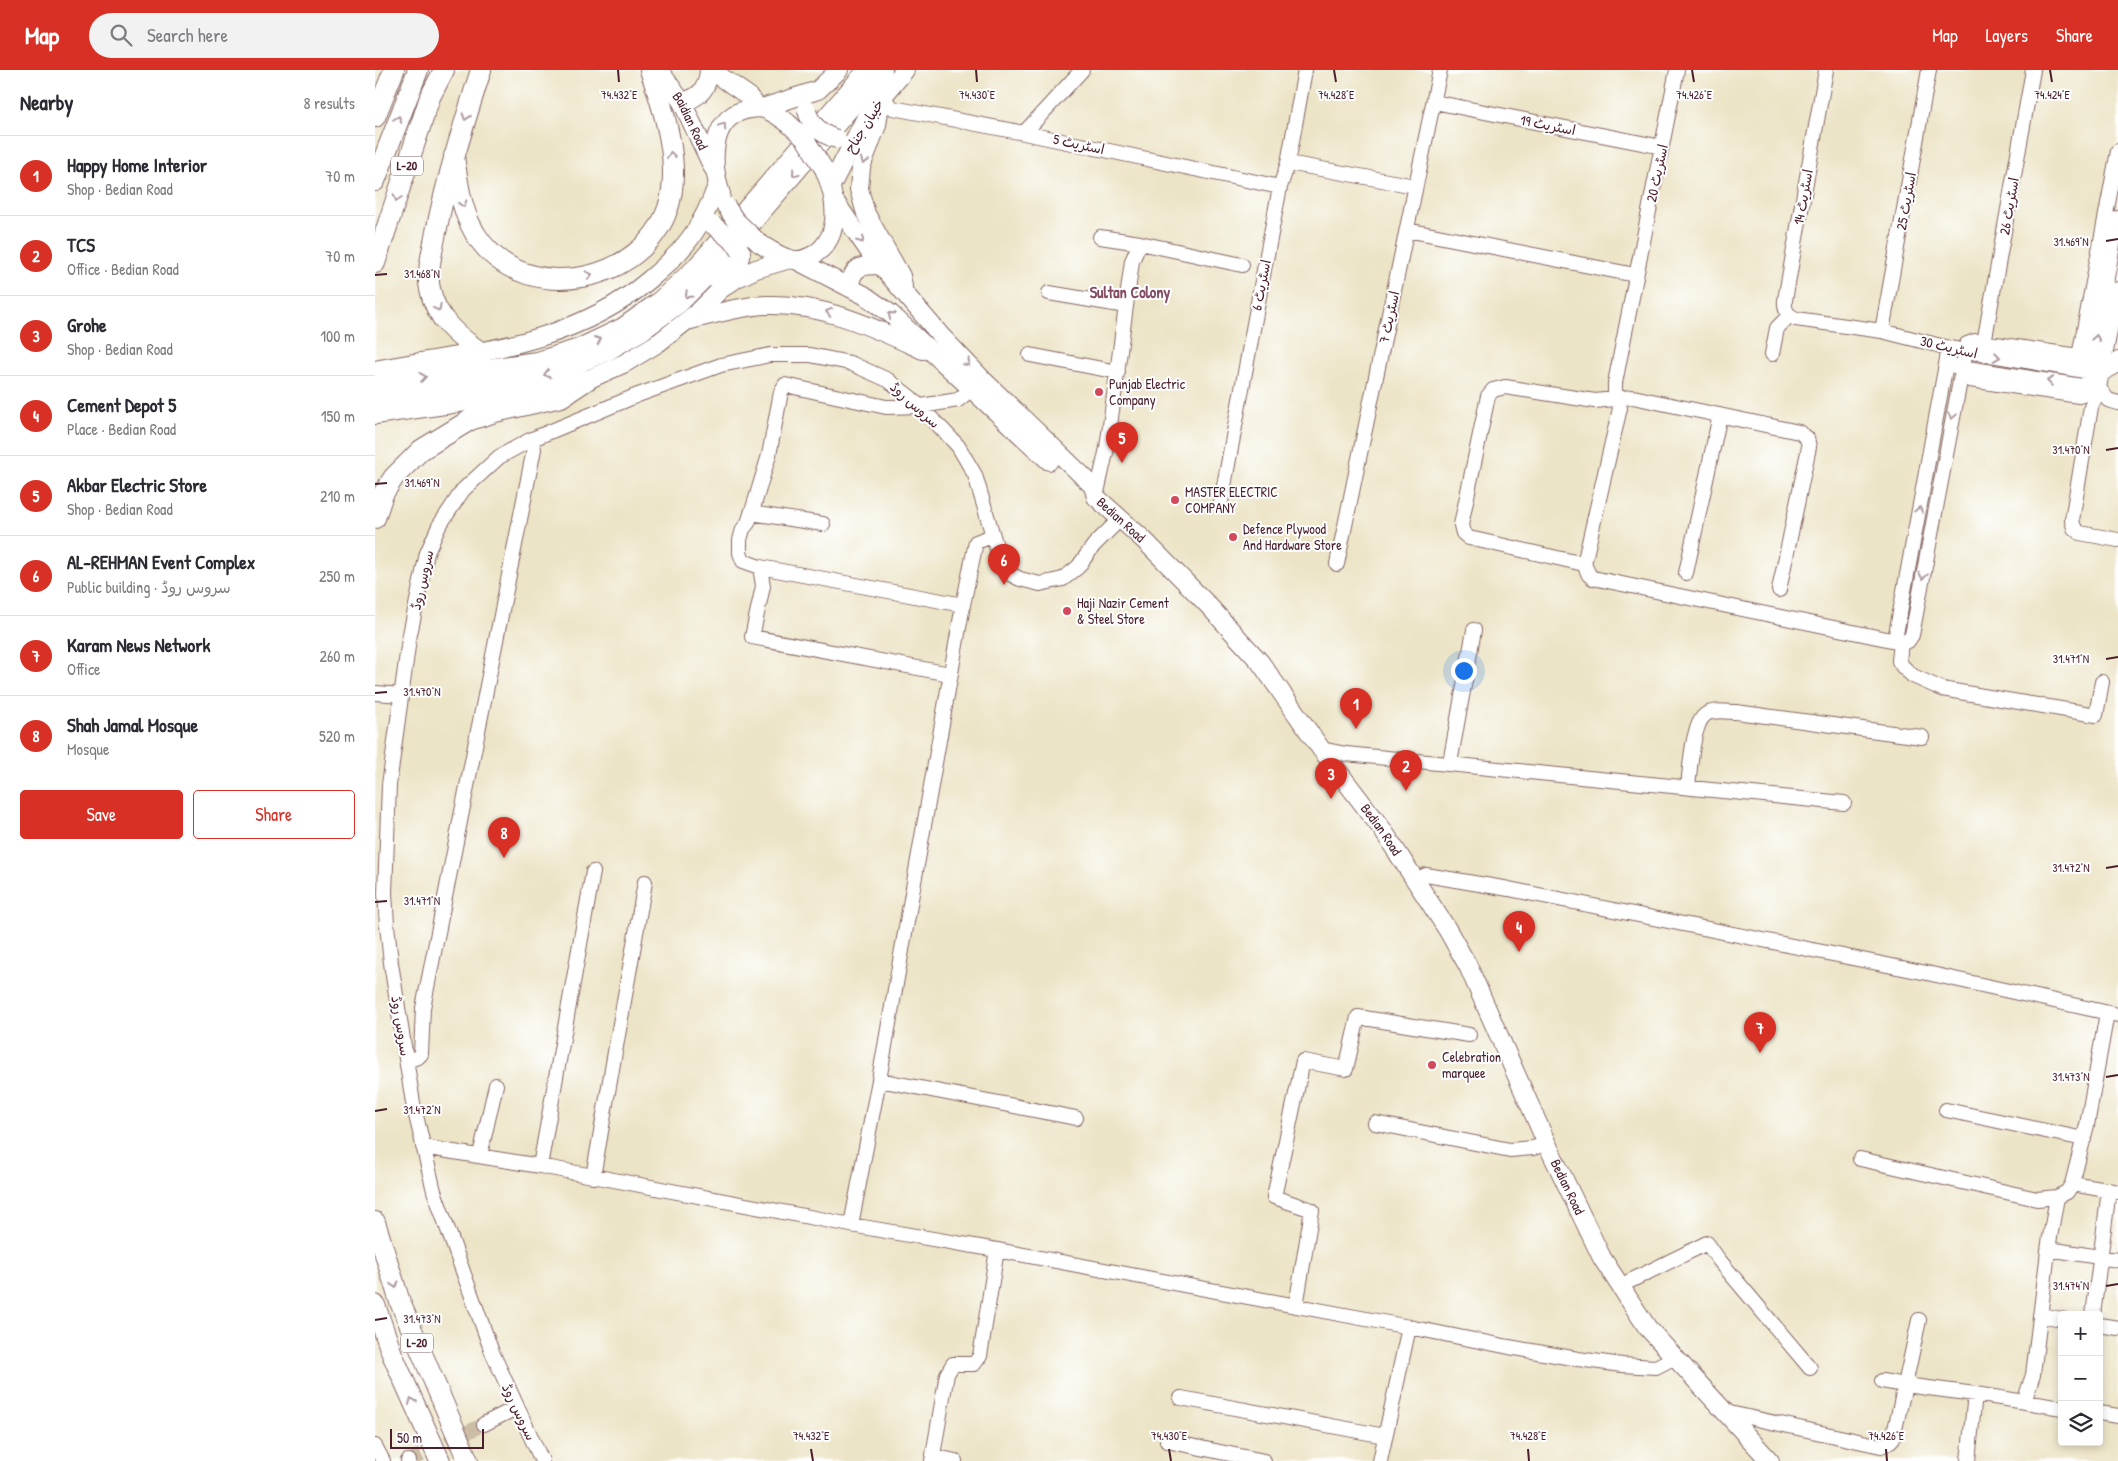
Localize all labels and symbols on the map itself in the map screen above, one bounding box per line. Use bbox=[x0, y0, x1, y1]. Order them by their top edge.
text: 74.432°E bbox=[601, 86, 638, 103]
text: 74.430°E bbox=[959, 86, 996, 103]
text: 74.428°E bbox=[1318, 86, 1355, 103]
text: 74.426°E bbox=[1676, 86, 1713, 103]
text: 74.424°E bbox=[2034, 86, 2071, 103]
street label: Baidian Road bbox=[668, 88, 713, 153]
street label: خیبان جناح bbox=[840, 95, 888, 157]
street label: اسٹریٹ 19 bbox=[1519, 110, 1577, 139]
one-way arrow bbox=[462, 112, 472, 120]
one-way arrow bbox=[392, 115, 402, 123]
one-way arrow bbox=[717, 122, 726, 131]
street label: اسٹریٹ 5 bbox=[1052, 129, 1106, 158]
street label: اسٹریٹ 20 bbox=[1641, 142, 1672, 204]
one-way arrow bbox=[666, 150, 677, 158]
road number: L-20 bbox=[391, 156, 423, 175]
one-way arrow bbox=[859, 156, 869, 165]
one-way arrow bbox=[791, 168, 800, 177]
street label: اسٹریٹ 14 bbox=[1788, 168, 1817, 226]
street label: اسٹریٹ 25 bbox=[1891, 170, 1920, 231]
street label: اسٹریٹ 26 bbox=[1994, 176, 2023, 236]
one-way arrow bbox=[392, 193, 402, 201]
one-way arrow bbox=[457, 199, 467, 207]
text: 31.469°N bbox=[2053, 233, 2089, 250]
one-way arrow bbox=[855, 235, 864, 244]
street label: اسٹریٹ 6 bbox=[1246, 258, 1275, 312]
text: 31.468°N bbox=[404, 265, 440, 282]
one-way arrow bbox=[585, 271, 593, 281]
district label: Sultan Colony bbox=[1090, 281, 1171, 304]
street label: اسٹریٹ 7 bbox=[1374, 289, 1403, 345]
one-way arrow bbox=[684, 290, 693, 299]
one-way arrow bbox=[431, 303, 441, 312]
one-way arrow bbox=[826, 308, 834, 318]
one-way arrow bbox=[887, 311, 896, 320]
street label: اسٹریٹ 30 bbox=[1918, 331, 1980, 362]
one-way arrow bbox=[2091, 334, 2101, 343]
one-way arrow bbox=[593, 335, 602, 346]
one-way arrow bbox=[1993, 351, 2001, 361]
one-way arrow bbox=[961, 358, 970, 367]
one-way arrow bbox=[543, 368, 552, 379]
one-way arrow bbox=[419, 373, 428, 383]
place label: Punjab Electric Company bbox=[1109, 374, 1186, 410]
one-way arrow bbox=[2046, 376, 2055, 386]
street label: سروس روڈ bbox=[886, 377, 944, 432]
marker: Punjab Electric Company bbox=[1093, 386, 1105, 398]
one-way arrow bbox=[1948, 412, 1958, 421]
pin: 5 bbox=[1106, 422, 1138, 463]
text: 31.470°N bbox=[2052, 441, 2090, 458]
text: 31.469°N bbox=[404, 474, 440, 491]
place label: MASTER ELECTRIC COMPANY bbox=[1185, 482, 1278, 517]
street label: Bedian Road bbox=[1093, 492, 1150, 546]
marker: MASTER ELECTRIC COMPANY bbox=[1169, 494, 1181, 506]
one-way arrow bbox=[1914, 506, 1924, 514]
place label: Defence Plywood And Hardware Store bbox=[1243, 519, 1342, 554]
marker: Defence Plywood And Hardware Store bbox=[1227, 531, 1239, 543]
pin: 6 bbox=[988, 544, 1020, 585]
street label: سروس روڈ bbox=[405, 548, 438, 612]
one-way arrow bbox=[1918, 572, 1928, 581]
place label: Haji Nazir Cement & Steel Store bbox=[1077, 593, 1169, 628]
marker: Haji Nazir Cement & Steel Store bbox=[1061, 605, 1073, 617]
text: 31.471°N bbox=[2053, 650, 2089, 667]
your location bbox=[1451, 658, 1477, 684]
text: 31.470°N bbox=[403, 683, 441, 700]
pin: 1 bbox=[1340, 688, 1372, 729]
pin: 2 bbox=[1390, 750, 1422, 791]
pin: 3 bbox=[1315, 758, 1347, 799]
street label: Bedian Road bbox=[1357, 799, 1407, 859]
pin: 8 bbox=[488, 817, 520, 858]
text: 31.472°N bbox=[2052, 859, 2090, 876]
text: 31.471°N bbox=[404, 892, 440, 909]
pin: 4 bbox=[1503, 911, 1535, 952]
street label: سروس روڈ bbox=[387, 994, 416, 1057]
pin: 7 bbox=[1744, 1012, 1776, 1053]
place label: Celebration marquee bbox=[1442, 1047, 1501, 1083]
marker: Celebration marquee bbox=[1426, 1059, 1438, 1071]
text: 31.473°N bbox=[2052, 1068, 2090, 1085]
text: 31.472°N bbox=[403, 1101, 441, 1118]
street label: Bedian Road bbox=[1547, 1156, 1590, 1218]
text: 31.474°N bbox=[2053, 1277, 2089, 1294]
one-way arrow bbox=[389, 1281, 399, 1289]
text: 31.473°N bbox=[403, 1310, 441, 1327]
road number: L-20 bbox=[401, 1334, 433, 1352]
street label: سروس روڈ bbox=[498, 1380, 541, 1443]
one-way arrow bbox=[408, 1397, 419, 1406]
scale bar bbox=[390, 1426, 484, 1449]
text: 74.432°E bbox=[793, 1427, 830, 1444]
text: 74.430°E bbox=[1151, 1427, 1188, 1444]
text: 74.428°E bbox=[1510, 1427, 1547, 1444]
text: 74.426°E bbox=[1868, 1427, 1905, 1444]

